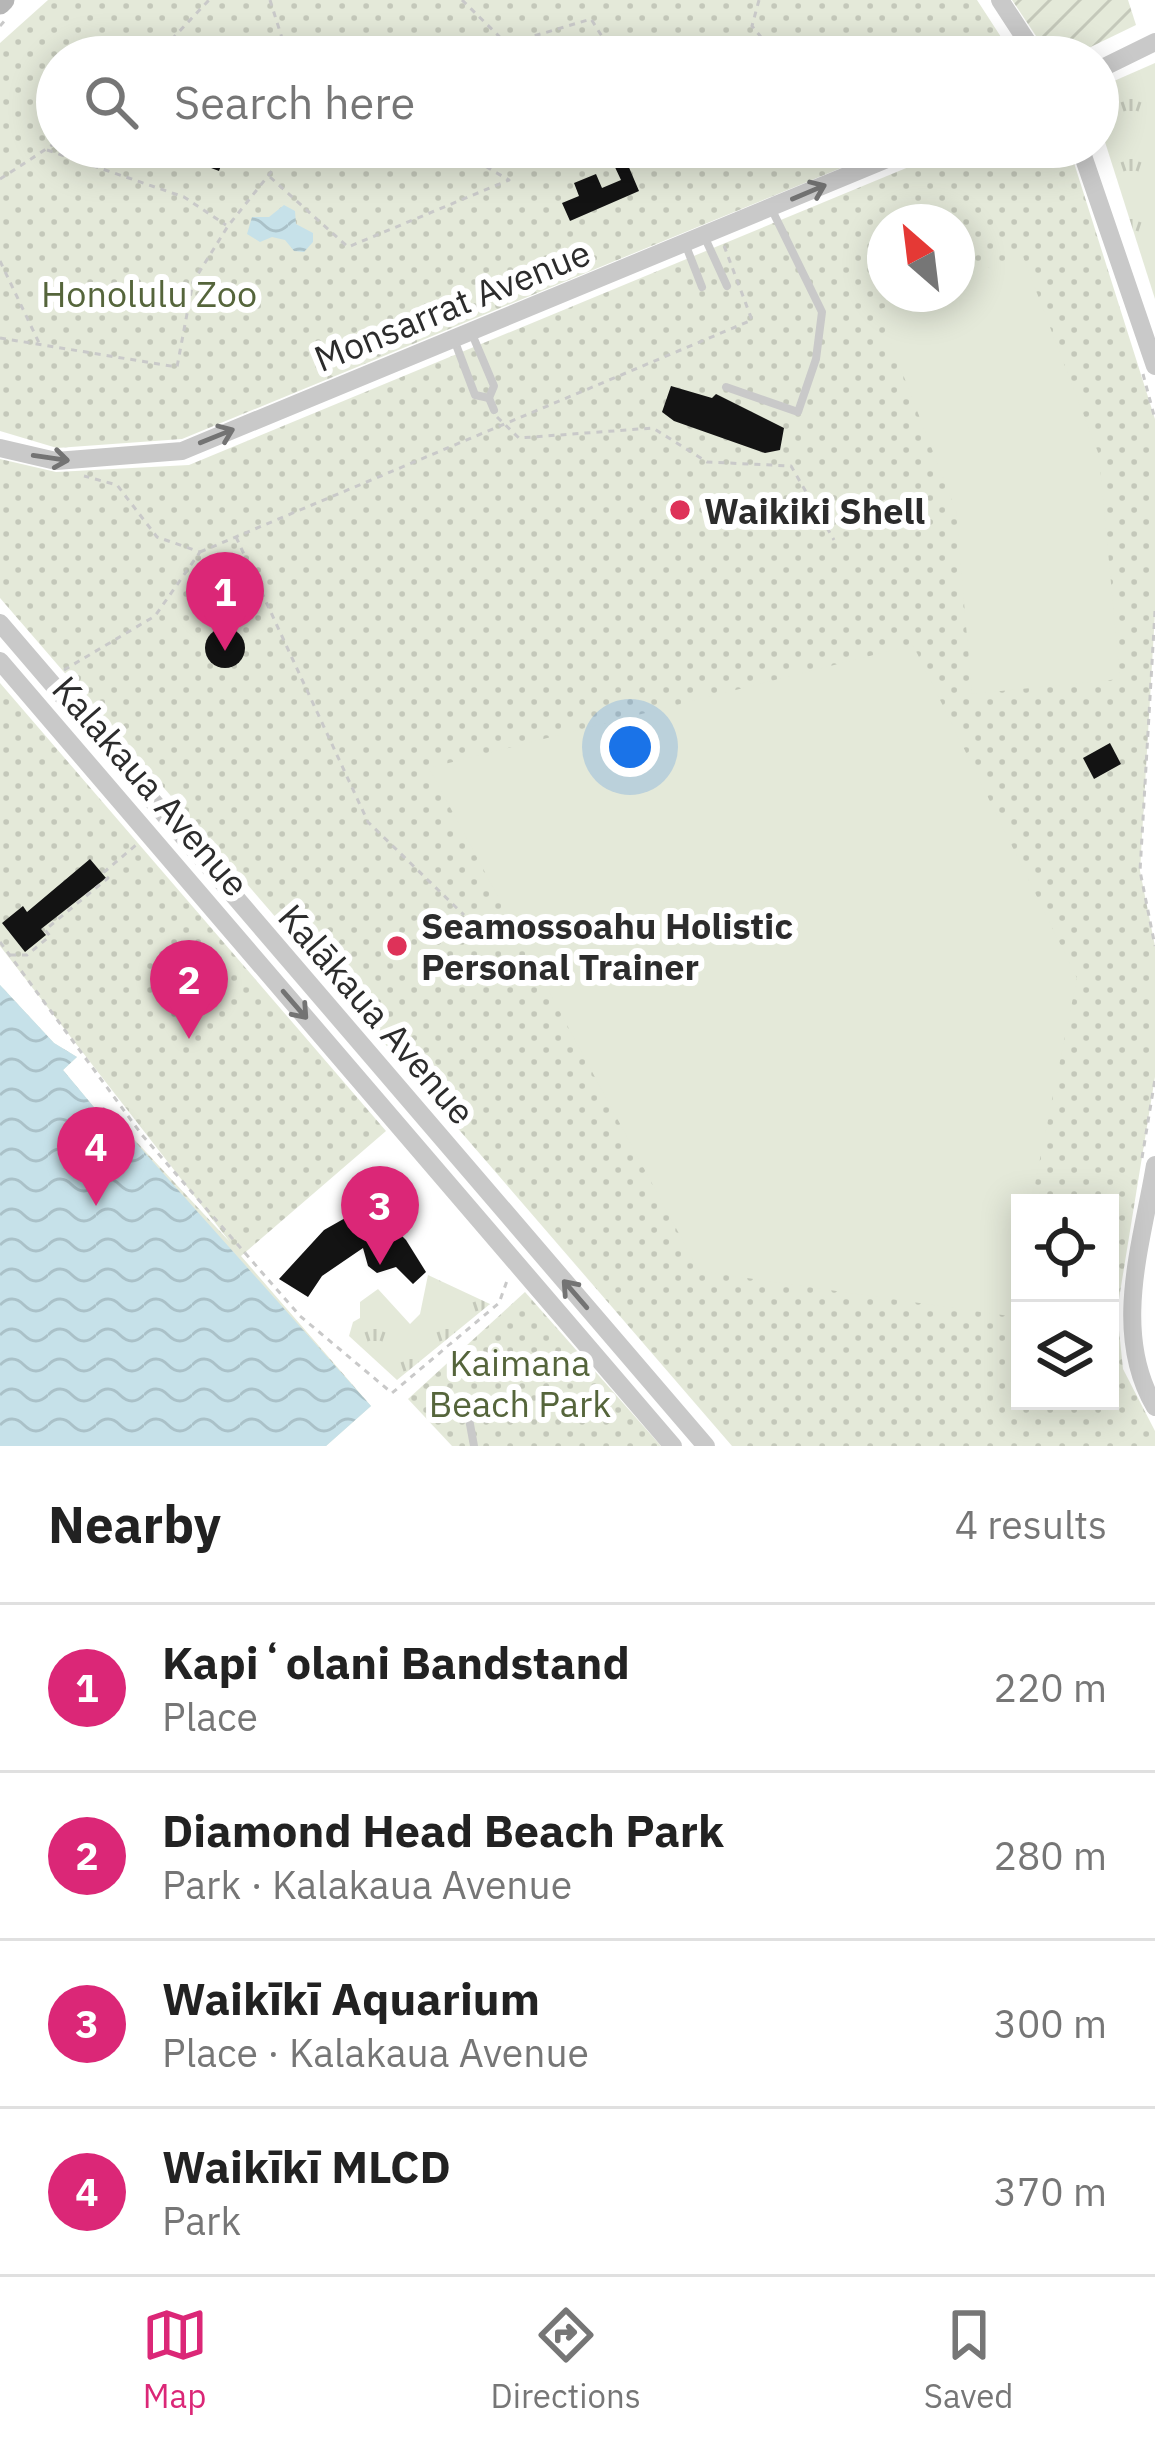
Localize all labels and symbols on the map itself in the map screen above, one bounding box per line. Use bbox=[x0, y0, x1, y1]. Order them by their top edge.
one-way arrow bbox=[790, 180, 827, 201]
north arrow bbox=[867, 204, 975, 312]
street label: Monsarrat Avenue bbox=[307, 228, 597, 382]
park label: Honolulu Zoo bbox=[41, 270, 257, 317]
one-way arrow bbox=[198, 424, 235, 445]
one-way arrow bbox=[31, 447, 70, 470]
place label: Waikiki Shell bbox=[704, 487, 925, 534]
marker: Waikiki Shell bbox=[667, 497, 693, 523]
pin: 1 bbox=[186, 552, 264, 651]
street label: Kalakaua Avenue bbox=[42, 666, 260, 906]
your location bbox=[600, 717, 660, 777]
street label: Kalākaua Avenue bbox=[268, 894, 486, 1134]
place label: Seamossoahu Holistic Personal Trainer bbox=[421, 902, 793, 990]
marker: Seamossoahu Holistic Personal Trainer bbox=[384, 933, 410, 959]
pin: 2 bbox=[150, 940, 228, 1039]
one-way arrow bbox=[280, 989, 308, 1020]
pin: 4 bbox=[57, 1107, 135, 1206]
pin: 3 bbox=[341, 1166, 419, 1265]
one-way arrow bbox=[562, 1279, 589, 1310]
park label: Kaimana Beach Park bbox=[429, 1339, 611, 1427]

